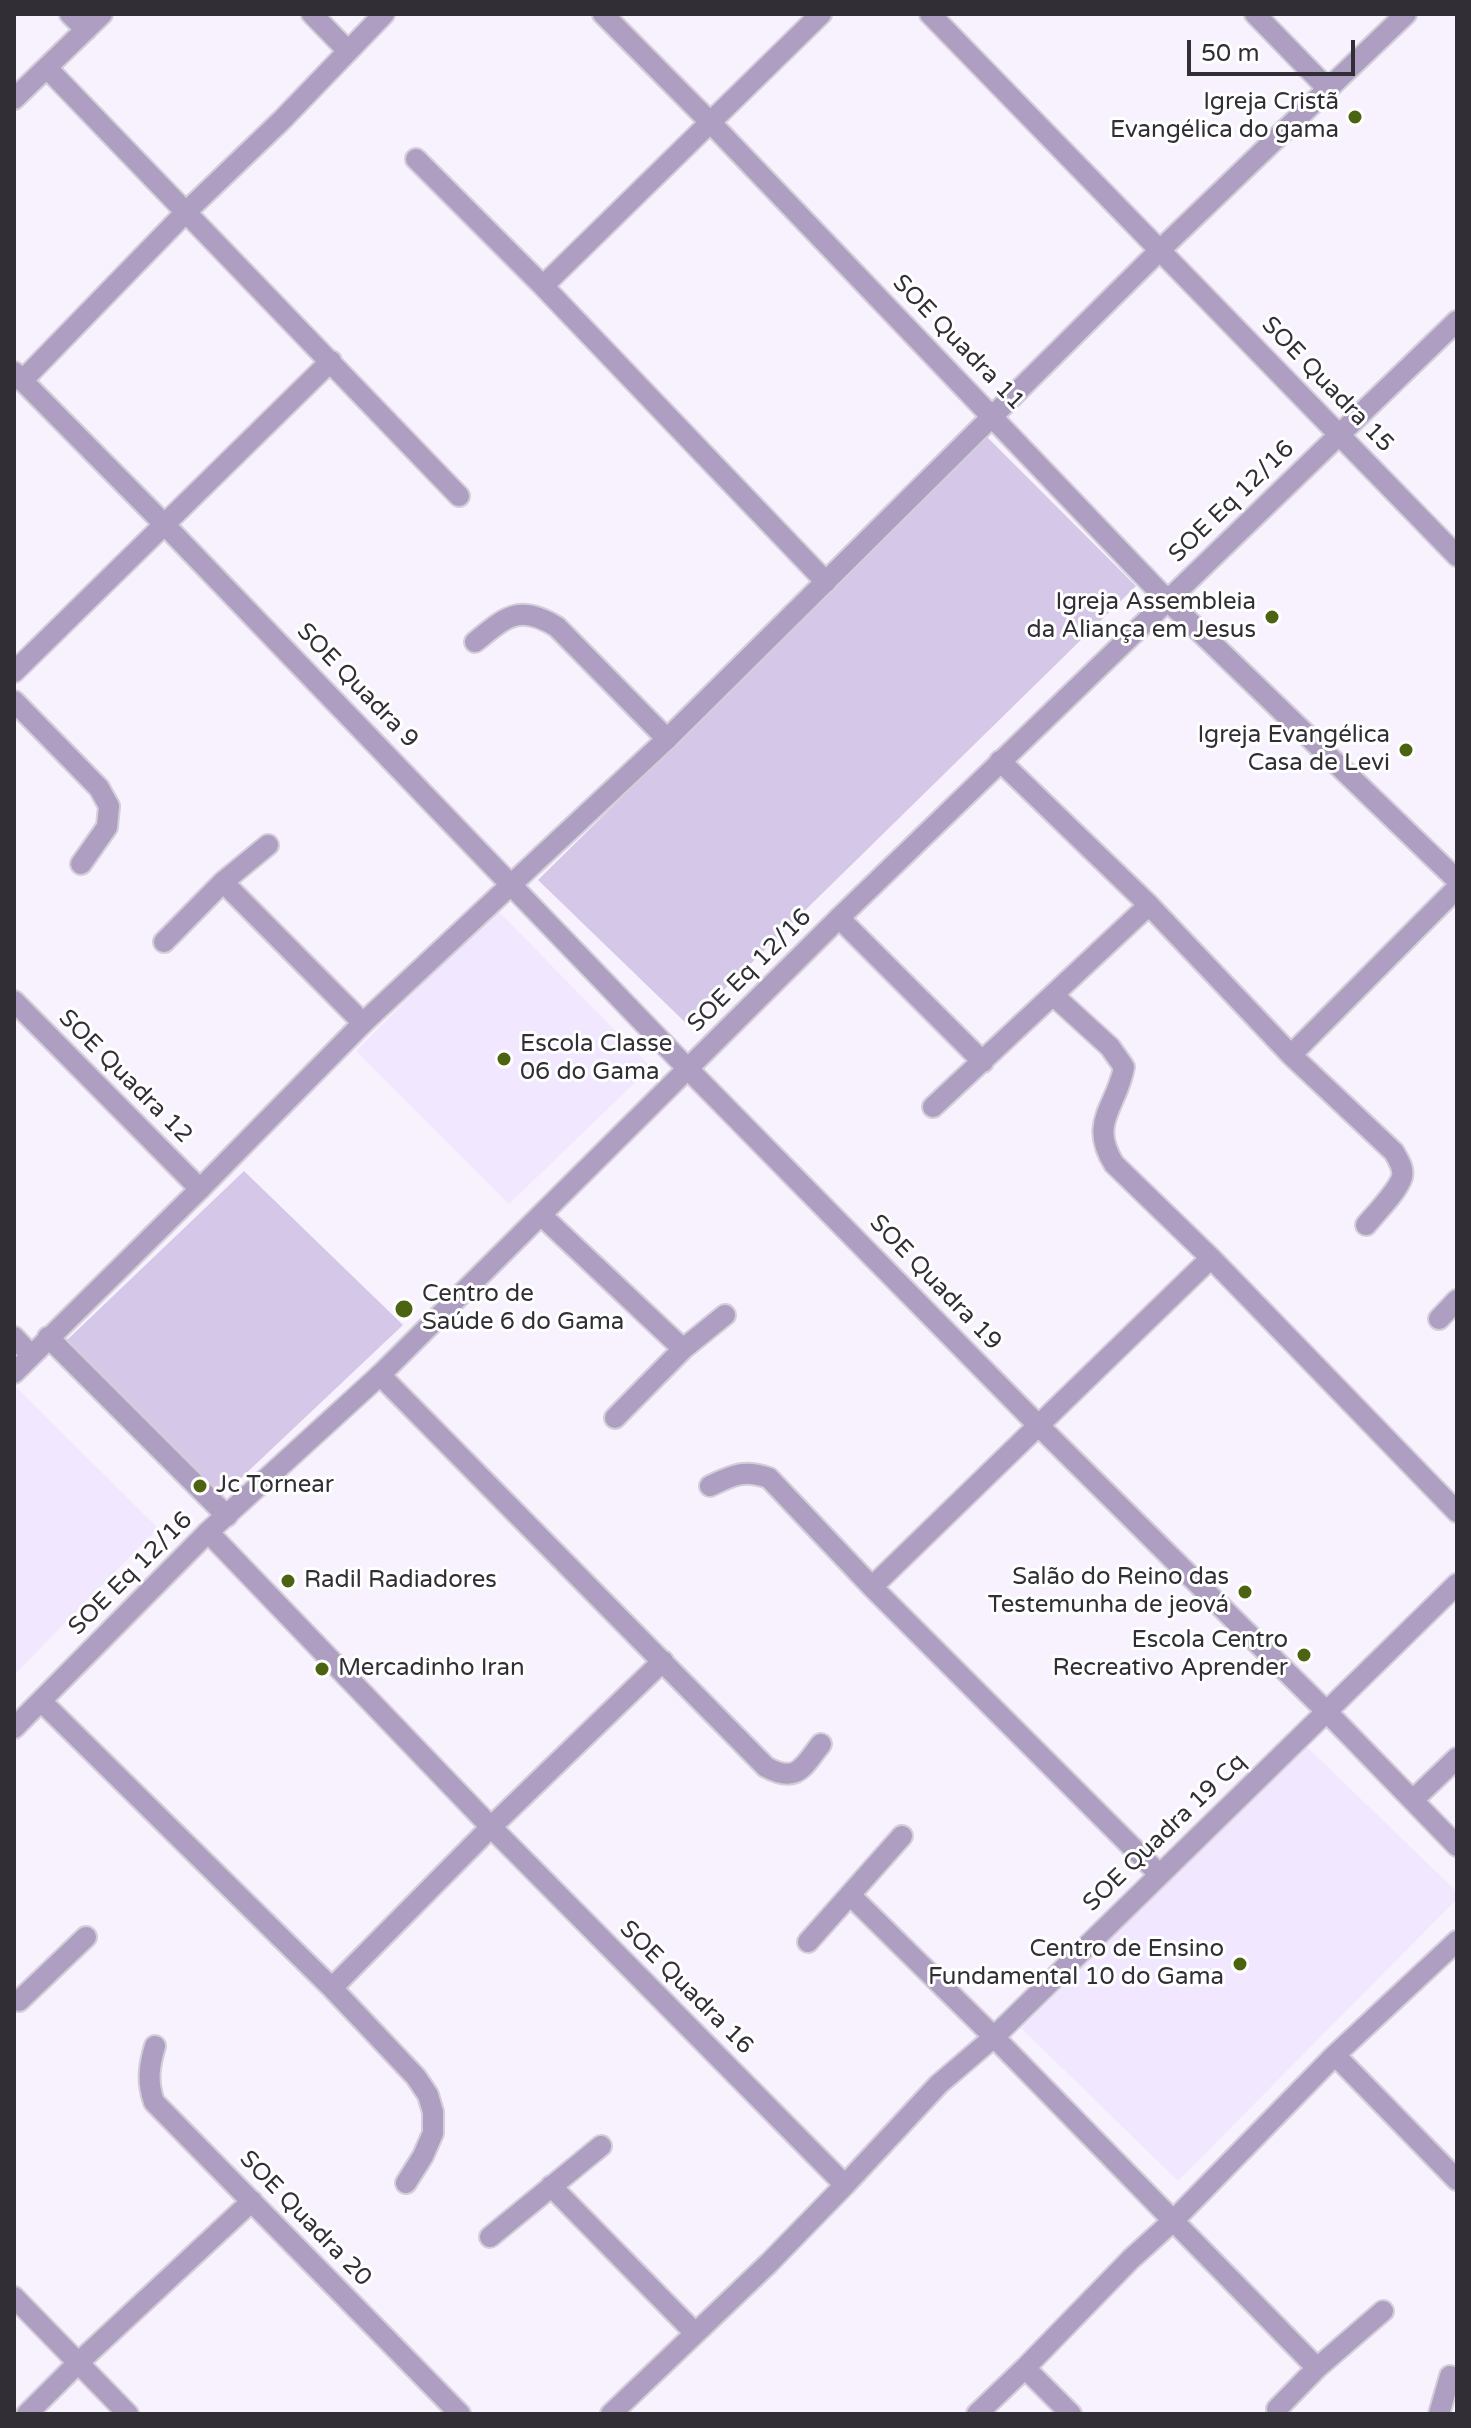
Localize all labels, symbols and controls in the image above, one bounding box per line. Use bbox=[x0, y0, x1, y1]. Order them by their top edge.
scale bar bbox=[1191, 24, 1359, 74]
text: 50 m bbox=[1201, 39, 1259, 68]
place label: Igreja Cristã Evangélica do gama bbox=[1110, 89, 1339, 145]
marker: Igreja Cristã Evangélica do gama bbox=[1346, 108, 1364, 126]
street label: SOE Quadra 11 bbox=[886, 269, 1030, 417]
street label: SOE Quadra 15 bbox=[1255, 311, 1399, 459]
street label: SOE Eq 12/16 bbox=[1163, 435, 1301, 569]
place label: Igreja Assembleia da Aliança em Jesus bbox=[1027, 589, 1256, 645]
marker: Igreja Assembleia da Aliança em Jesus bbox=[1263, 608, 1281, 626]
street label: SOE Quadra 9 bbox=[290, 618, 424, 754]
place label: Igreja Evangélica Casa de Levi bbox=[1198, 722, 1390, 778]
marker: Igreja Evangélica Casa de Levi bbox=[1397, 741, 1415, 759]
street label: SOE Eq 12/16 bbox=[682, 903, 818, 1039]
street label: SOE Quadra 12 bbox=[52, 1004, 198, 1150]
place label: Escola Classe 06 do Gama bbox=[520, 1031, 672, 1087]
marker: Escola Classe 06 do Gama bbox=[495, 1050, 513, 1068]
street label: SOE Quadra 19 bbox=[863, 1209, 1007, 1357]
place label: Centro de Saúde 6 do Gama bbox=[422, 1281, 624, 1337]
marker: Centro de Saúde 6 do Gama bbox=[393, 1298, 415, 1320]
place label: Jc Tornear bbox=[216, 1472, 334, 1500]
marker: Jc Tornear bbox=[191, 1477, 209, 1495]
street label: SOE Eq 12/16 bbox=[63, 1506, 199, 1642]
place label: Salão do Reino das Testemunha de jeová bbox=[988, 1564, 1229, 1620]
place label: Radil Radiadores bbox=[304, 1567, 497, 1595]
marker: Radil Radiadores bbox=[279, 1572, 297, 1590]
marker: Salão do Reino das Testemunha de jeová bbox=[1236, 1583, 1254, 1601]
place label: Escola Centro Recreativo Aprender bbox=[1053, 1627, 1288, 1683]
marker: Escola Centro Recreativo Aprender bbox=[1295, 1646, 1313, 1664]
place label: Mercadinho Iran bbox=[338, 1655, 525, 1683]
marker: Mercadinho Iran bbox=[313, 1660, 331, 1678]
street label: SOE Quadra 19 Cq bbox=[1078, 1748, 1252, 1918]
street label: SOE Quadra 16 bbox=[613, 1915, 759, 2061]
place label: Centro de Ensino Fundamental 10 do Gama bbox=[928, 1936, 1224, 1992]
marker: Centro de Ensino Fundamental 10 do Gama bbox=[1231, 1955, 1249, 1973]
street label: SOE Quadra 20 bbox=[233, 2145, 377, 2293]

